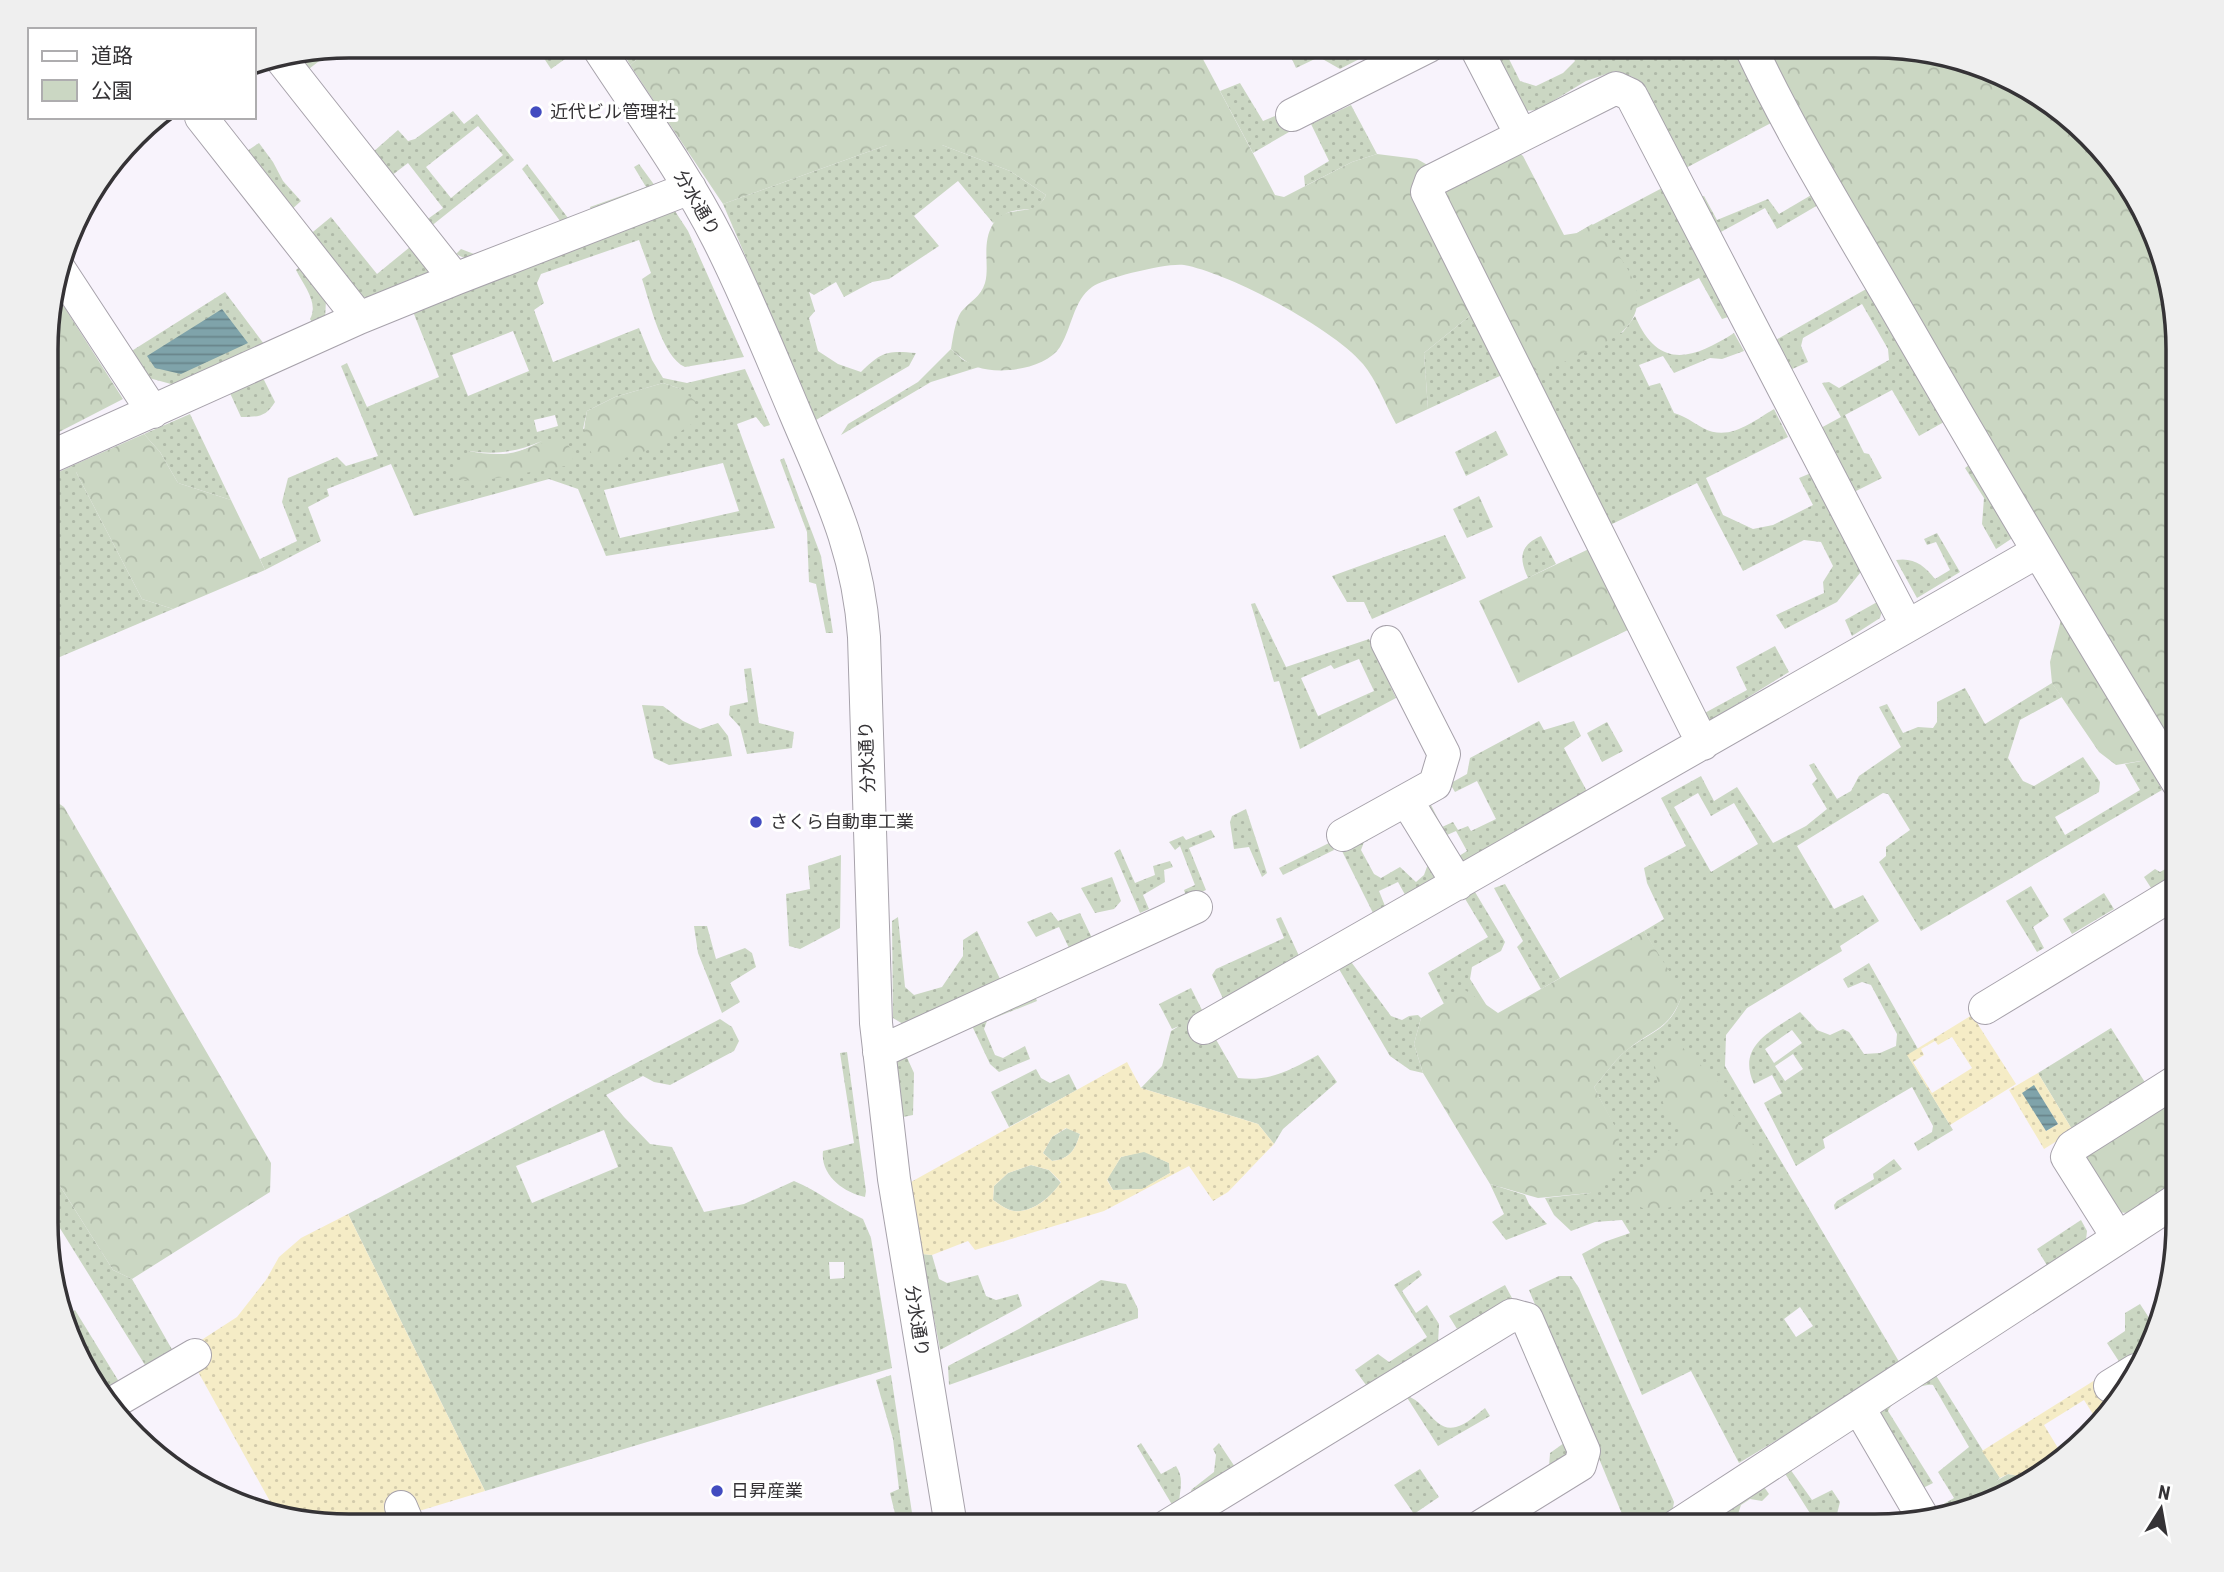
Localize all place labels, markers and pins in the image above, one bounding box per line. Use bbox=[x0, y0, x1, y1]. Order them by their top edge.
place label: 近代ビル管理社 bbox=[550, 101, 676, 122]
marker: 近代ビル管理社 bbox=[528, 104, 544, 120]
place label: さくら自動車工業 bbox=[770, 811, 914, 832]
marker: さくら自動車工業 bbox=[748, 814, 764, 830]
place label: 日昇産業 bbox=[731, 1480, 803, 1501]
marker: 日昇産業 bbox=[709, 1483, 725, 1499]

